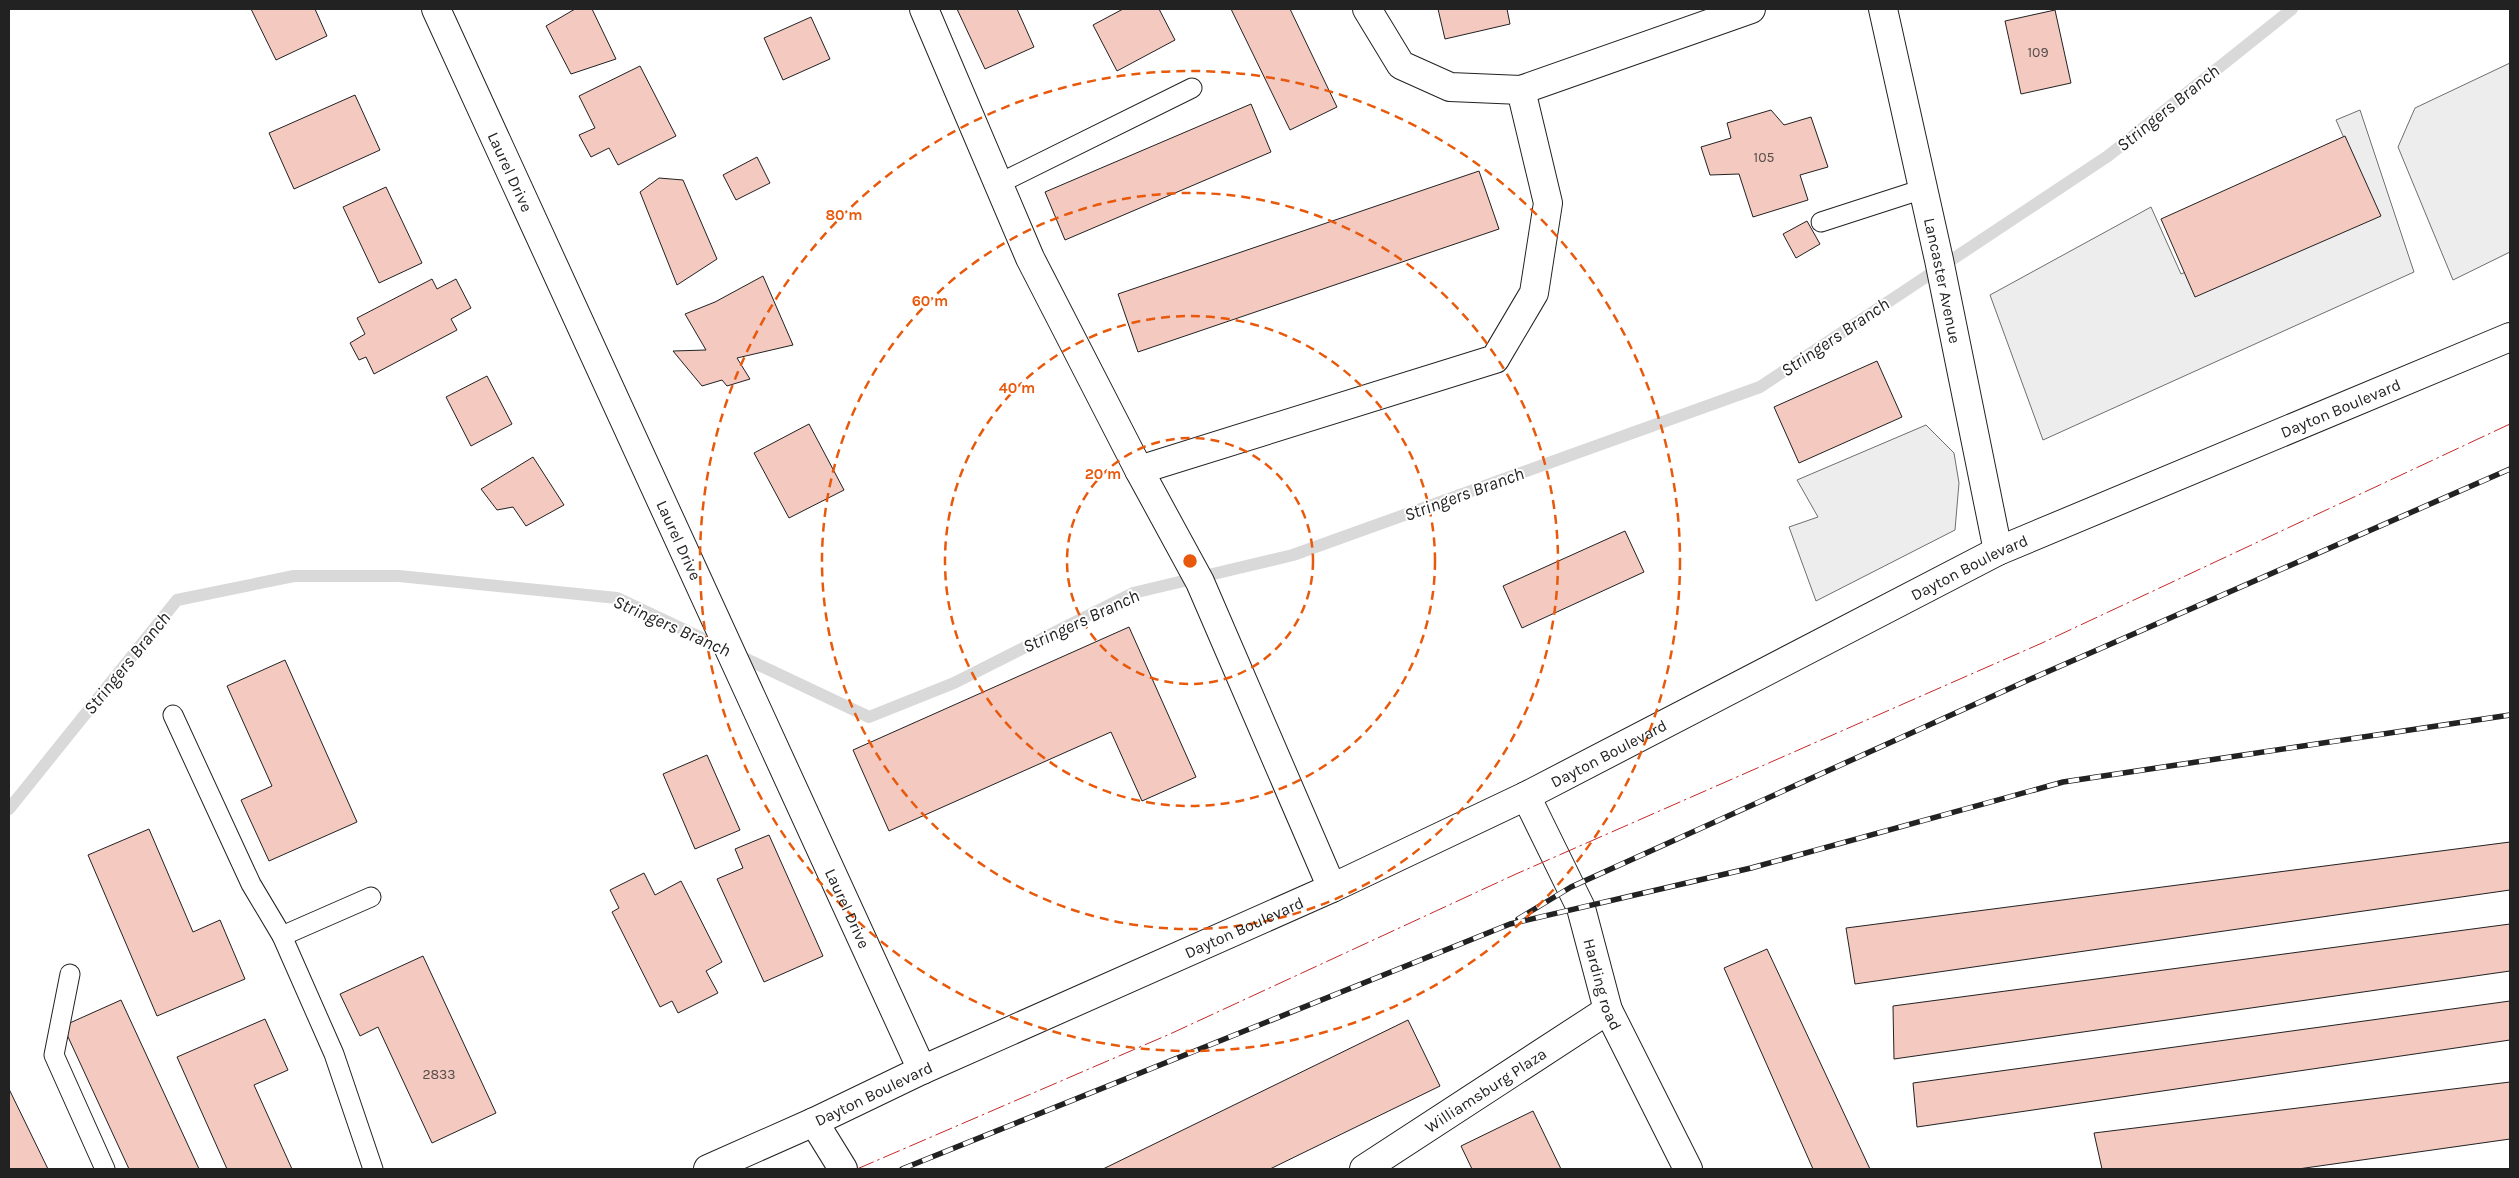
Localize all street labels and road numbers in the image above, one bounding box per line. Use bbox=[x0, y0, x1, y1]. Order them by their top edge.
street label: Laurel Drive bbox=[484, 129, 537, 215]
street label: Lancaster Avenue bbox=[1920, 216, 1965, 345]
street label: Dayton Boulevard bbox=[2278, 374, 2403, 441]
street label: Laurel Drive bbox=[653, 497, 706, 583]
street label: Dayton Boulevard bbox=[1907, 530, 2031, 604]
street label: Dayton Boulevard bbox=[1547, 715, 1670, 791]
street label: Laurel Drive bbox=[821, 865, 874, 951]
street label: Dayton Boulevard bbox=[1181, 892, 1306, 962]
street label: Harding road bbox=[1580, 936, 1626, 1033]
street label: Williamsburg Plaza bbox=[1421, 1043, 1550, 1136]
street label: Dayton Boulevard bbox=[812, 1057, 935, 1130]

